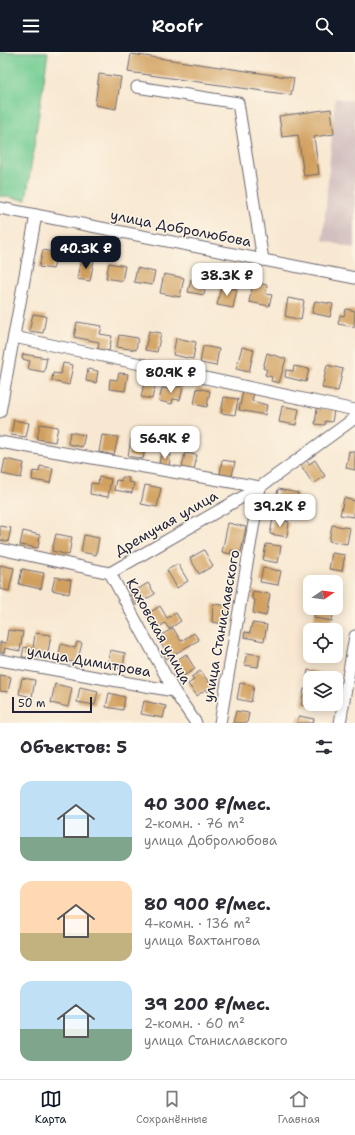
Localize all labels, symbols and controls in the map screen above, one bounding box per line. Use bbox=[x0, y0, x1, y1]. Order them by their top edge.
text: Roofr bbox=[152, 14, 203, 38]
icon: menu bbox=[20, 15, 42, 37]
icon: search bbox=[313, 15, 335, 37]
street label: улица Добролюбова bbox=[109, 205, 253, 251]
pin: 40.3K ₽ bbox=[49, 236, 123, 270]
text: 40.3K ₽ bbox=[60, 240, 112, 257]
pin: 38.3K ₽ bbox=[190, 263, 264, 297]
text: 38.3K ₽ bbox=[201, 267, 253, 284]
pin: 80.9K ₽ bbox=[134, 360, 208, 394]
text: 80.9K ₽ bbox=[146, 364, 196, 381]
pin: 56.9K ₽ bbox=[128, 426, 202, 460]
text: 56.9K ₽ bbox=[140, 430, 190, 447]
street label: Дремучая улица bbox=[111, 486, 221, 560]
pin: 39.2K ₽ bbox=[243, 494, 317, 528]
text: 39.2K ₽ bbox=[254, 498, 306, 515]
street label: улица Станиславского bbox=[199, 548, 243, 704]
street label: Каховская улица bbox=[123, 575, 196, 687]
north arrow bbox=[303, 575, 343, 615]
map controls bbox=[303, 575, 343, 711]
button: locate bbox=[303, 623, 343, 663]
street label: улица Димитрова bbox=[26, 641, 153, 681]
button: layers bbox=[303, 671, 343, 711]
scale bar bbox=[12, 695, 92, 714]
text: 50 m bbox=[18, 696, 46, 711]
text: Объектов: 5 bbox=[20, 736, 127, 758]
icon: filters bbox=[313, 736, 335, 758]
text: 40 300 ₽/мес. bbox=[144, 793, 271, 815]
icon: home bbox=[52, 797, 100, 845]
text: 2-комн. · 76 m² bbox=[144, 815, 245, 832]
text: улица Добролюбова bbox=[144, 832, 277, 849]
text: 80 900 ₽/мес. bbox=[144, 893, 271, 915]
icon: home bbox=[52, 897, 100, 945]
text: 4-комн. · 136 m² bbox=[144, 915, 251, 932]
text: улица Вахтангова bbox=[144, 932, 260, 949]
text: 39 200 ₽/мес. bbox=[144, 993, 270, 1015]
icon: home bbox=[52, 997, 100, 1045]
text: 2-комн. · 60 m² bbox=[144, 1015, 245, 1032]
text: улица Станиславского bbox=[144, 1032, 288, 1049]
tab: Карта bbox=[35, 1088, 66, 1127]
tab: Сохранённые bbox=[136, 1088, 208, 1127]
tab: Главная bbox=[277, 1088, 320, 1127]

